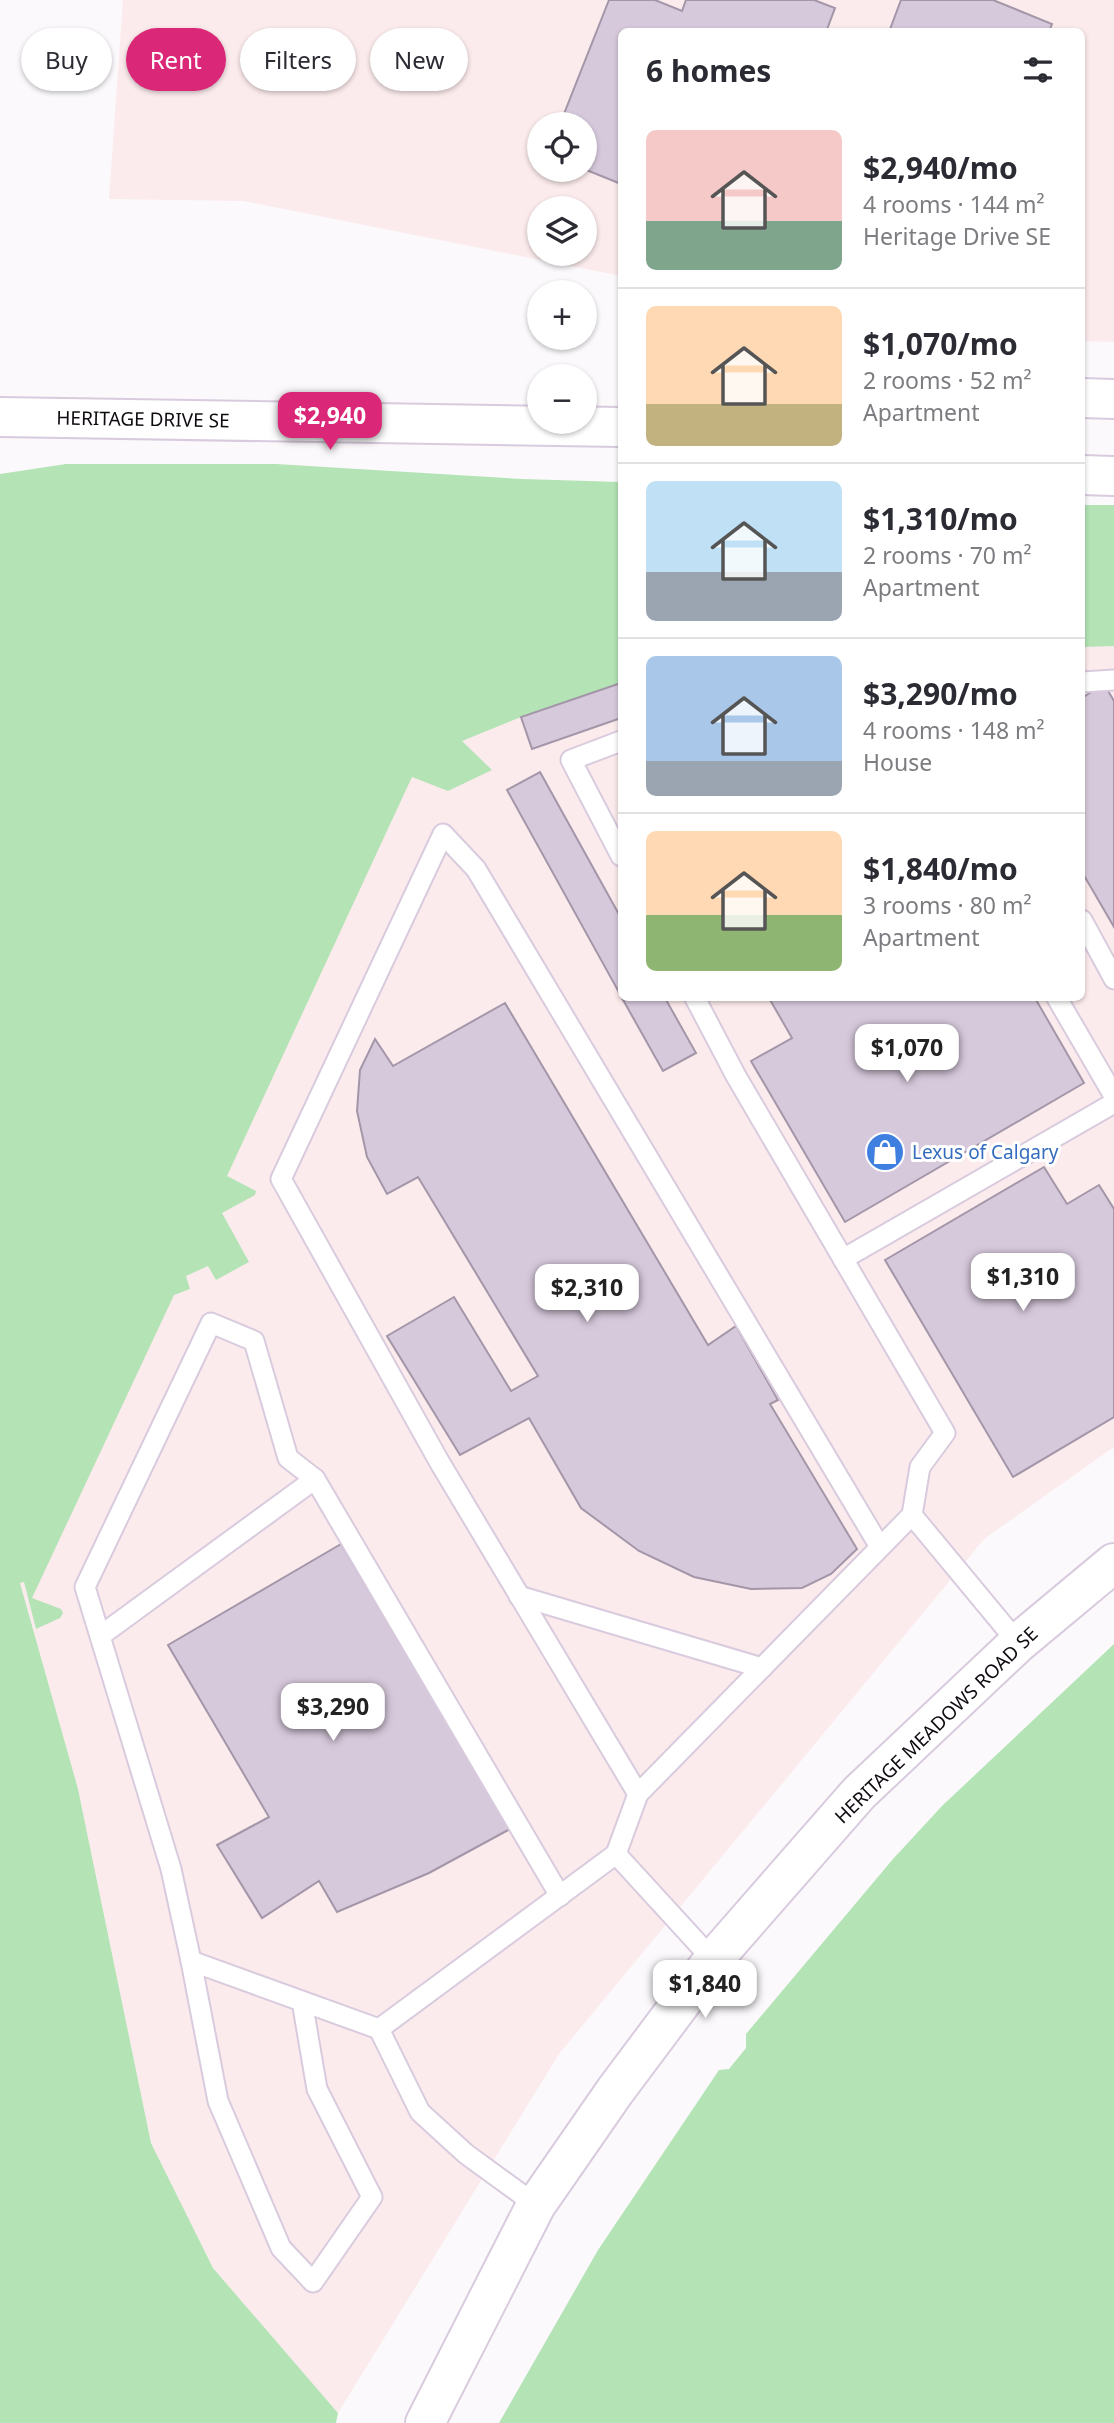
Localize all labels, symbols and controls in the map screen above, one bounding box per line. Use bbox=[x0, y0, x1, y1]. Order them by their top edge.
chip: Buy bbox=[21, 28, 112, 91]
chip: Rent bbox=[126, 28, 226, 91]
chip: Filters bbox=[240, 28, 356, 91]
chip: New bbox=[370, 28, 468, 91]
text: 6 homes bbox=[646, 50, 771, 91]
icon: filters bbox=[1019, 51, 1057, 89]
map controls bbox=[527, 112, 597, 434]
button: locate bbox=[527, 112, 597, 182]
text: $2,940/mo bbox=[863, 147, 1018, 188]
icon: home bbox=[702, 158, 786, 242]
text: 4 rooms · 144 m² bbox=[863, 188, 1045, 220]
button: layers bbox=[527, 196, 597, 266]
text: Heritage Drive SE bbox=[863, 220, 1051, 252]
button: + bbox=[527, 280, 597, 350]
text: $1,070/mo bbox=[863, 323, 1018, 364]
icon: home bbox=[702, 334, 786, 418]
button: − bbox=[527, 364, 597, 434]
text: 2 rooms · 52 m² bbox=[863, 364, 1032, 396]
pin: $2,940 bbox=[273, 392, 387, 452]
text: Apartment bbox=[863, 396, 980, 428]
text: $2,940 bbox=[294, 399, 366, 431]
street label: HERITAGE DRIVE SE bbox=[56, 404, 230, 434]
text: $1,310/mo bbox=[863, 498, 1018, 539]
icon: home bbox=[702, 509, 786, 593]
text: 2 rooms · 70 m² bbox=[863, 539, 1032, 571]
text: Apartment bbox=[863, 571, 980, 603]
text: $3,290/mo bbox=[863, 673, 1018, 714]
icon: home bbox=[702, 684, 786, 768]
text: 4 rooms · 148 m² bbox=[863, 714, 1045, 746]
text: House bbox=[863, 746, 932, 778]
text: $1,840/mo bbox=[863, 848, 1018, 889]
icon: home bbox=[702, 859, 786, 943]
text: 3 rooms · 80 m² bbox=[863, 889, 1032, 921]
text: Apartment bbox=[863, 921, 980, 953]
pin: $1,070 bbox=[850, 1024, 964, 1084]
text: $1,070 bbox=[871, 1031, 943, 1063]
shop icon: Lexus of Calgary bbox=[864, 1131, 906, 1173]
place label: Lexus of Calgary bbox=[912, 1139, 1059, 1165]
pin: $1,310 bbox=[966, 1254, 1080, 1313]
text: $1,310 bbox=[987, 1260, 1059, 1292]
pin: $2,310 bbox=[530, 1264, 644, 1324]
text: $2,310 bbox=[551, 1271, 623, 1303]
street label: HERITAGE MEADOWS ROAD SE bbox=[829, 1621, 1043, 1829]
pin: $3,290 bbox=[276, 1684, 390, 1743]
text: $3,290 bbox=[297, 1690, 369, 1722]
pin: $1,840 bbox=[648, 1960, 762, 2020]
text: $1,840 bbox=[669, 1967, 741, 1999]

